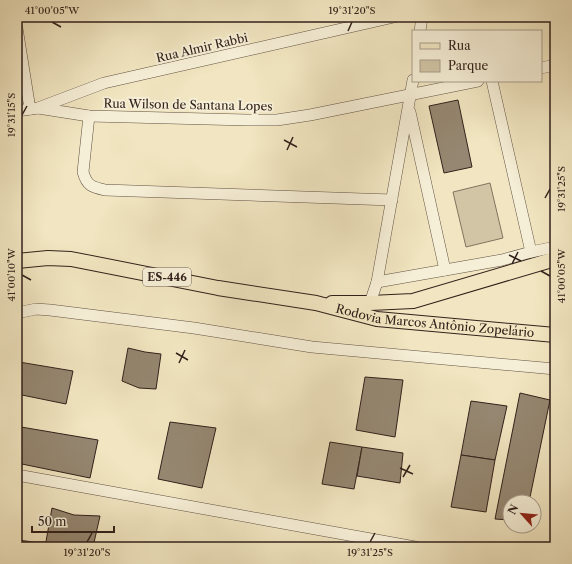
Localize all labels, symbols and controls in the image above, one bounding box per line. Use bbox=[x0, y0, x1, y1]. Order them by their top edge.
text: 41°00'05"W bbox=[25, 4, 80, 17]
text: 19°31'20"S bbox=[329, 4, 375, 17]
street label: Rua Almir Rabbi bbox=[155, 30, 250, 65]
legend bbox=[412, 30, 542, 82]
text: Rua bbox=[448, 38, 471, 53]
text: Parque bbox=[448, 58, 489, 73]
text: 19°31'15"S bbox=[5, 93, 18, 137]
street label: Rua Wilson de Santana Lopes bbox=[103, 96, 273, 113]
text: 19°31'25"S bbox=[555, 166, 568, 212]
text: 41°00'10"W bbox=[5, 247, 18, 302]
text: 41°00'05"W bbox=[555, 248, 568, 303]
road number: ES-446 bbox=[143, 268, 191, 286]
street label: Rodovia Marcos Antônio Zopelário bbox=[334, 301, 535, 340]
north arrow bbox=[502, 494, 542, 534]
text: N bbox=[505, 502, 522, 517]
scale bar bbox=[32, 508, 114, 534]
text: 50 m bbox=[38, 514, 67, 529]
text: 19°31'20"S bbox=[64, 546, 110, 559]
text: 19°31'25"S bbox=[347, 546, 393, 559]

